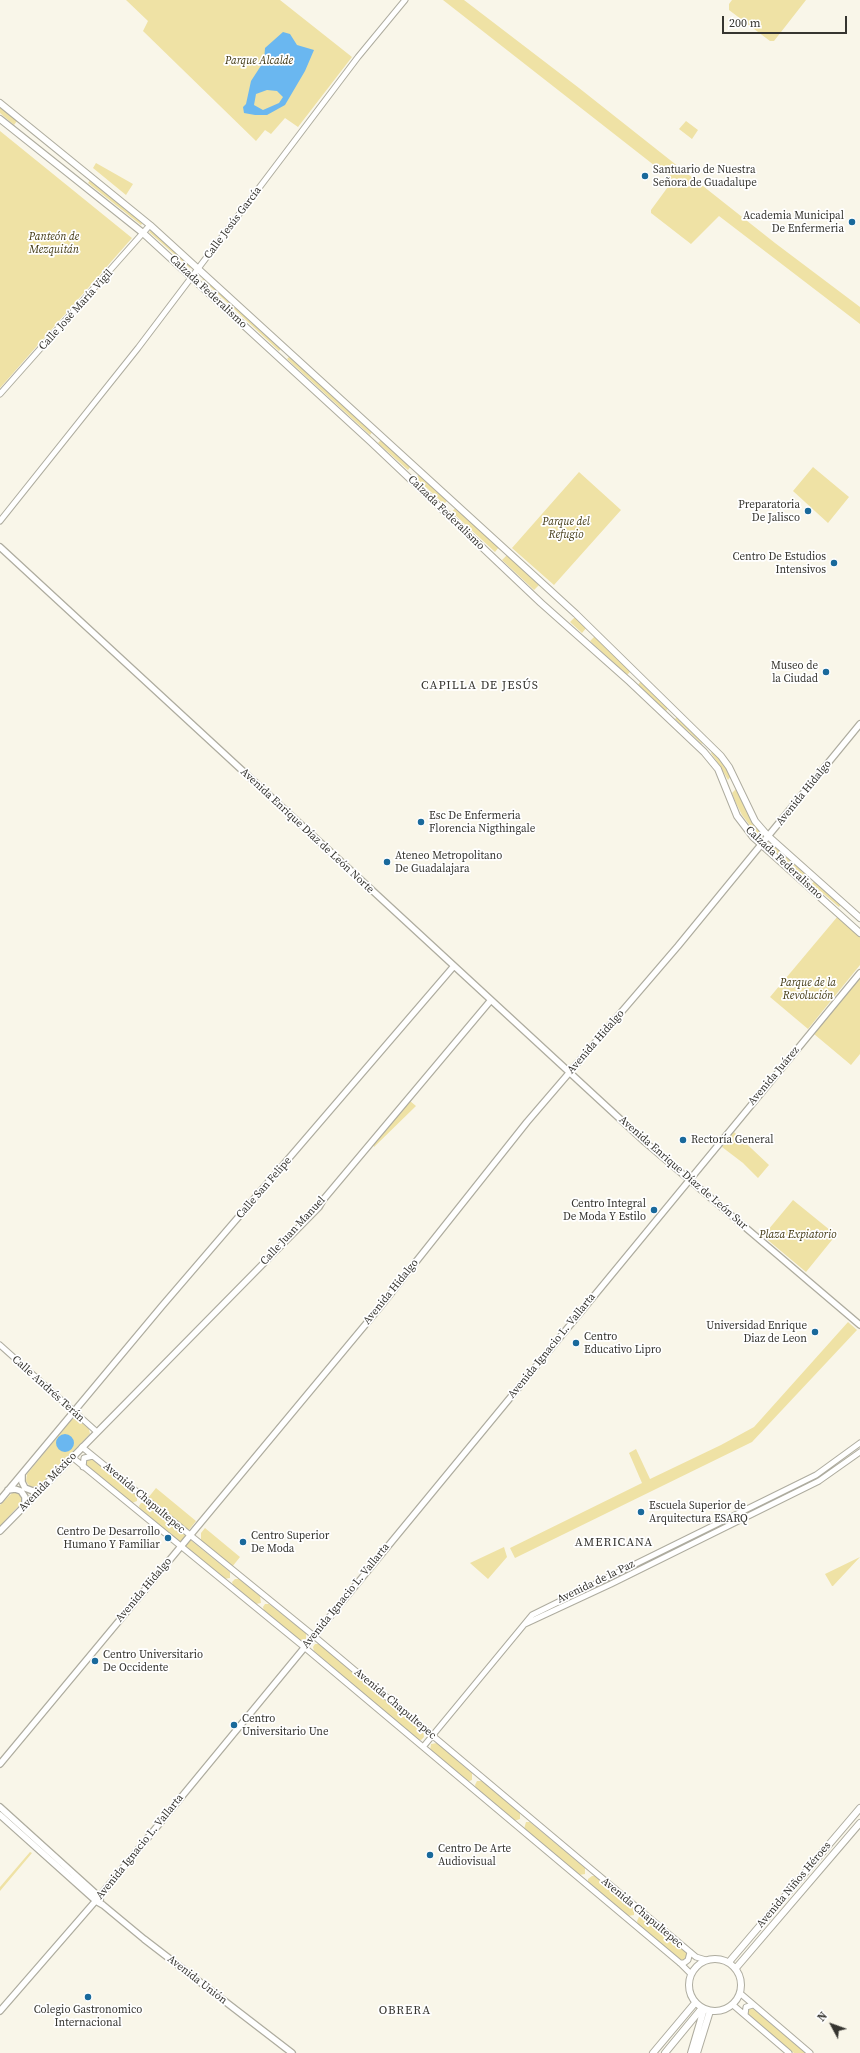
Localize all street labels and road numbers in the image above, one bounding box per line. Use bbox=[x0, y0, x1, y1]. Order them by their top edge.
street label: Calle Jesús García bbox=[202, 184, 264, 262]
street label: Calzada Federalismo bbox=[166, 253, 250, 331]
street label: Calle José María Vigil bbox=[36, 267, 116, 353]
street label: Calzada Federalismo bbox=[405, 473, 487, 553]
street label: Avenida Hidalgo bbox=[774, 758, 834, 828]
street label: Avenida Enrique Díaz de León Norte bbox=[237, 766, 377, 896]
street label: Calzada Federalismo bbox=[742, 824, 826, 902]
street label: Avenida Hidalgo bbox=[565, 1007, 627, 1077]
street label: Avenida Juárez bbox=[746, 1044, 802, 1108]
street label: Avenida Enrique Díaz de León Sur bbox=[616, 1113, 750, 1233]
street label: Calle San Felipe bbox=[234, 1154, 294, 1222]
street label: Calle Juan Manuel bbox=[258, 1194, 328, 1268]
street label: Avenida Hidalgo bbox=[361, 1257, 421, 1327]
street label: Avenida Ignacio L. Vallarta bbox=[506, 1291, 598, 1401]
street label: Calle Andrés Terán bbox=[9, 1353, 87, 1425]
street label: Avenida México bbox=[16, 1450, 80, 1514]
street label: Avenida Chapultepec bbox=[100, 1460, 188, 1536]
street label: Avenida Ignacio L. Vallarta bbox=[300, 1541, 392, 1651]
street label: Avenida Hidalgo bbox=[113, 1555, 175, 1625]
street label: Avenida de la Paz bbox=[555, 1558, 637, 1606]
street label: Avenida Chapultepec bbox=[351, 1666, 439, 1742]
street label: Avenida Ignacio L. Vallarta bbox=[94, 1792, 186, 1902]
street label: Avenida Niños Héroes bbox=[754, 1839, 834, 1931]
street label: Avenida Chapultepec bbox=[598, 1875, 686, 1951]
street label: Avenida Unión bbox=[165, 1953, 229, 2007]

